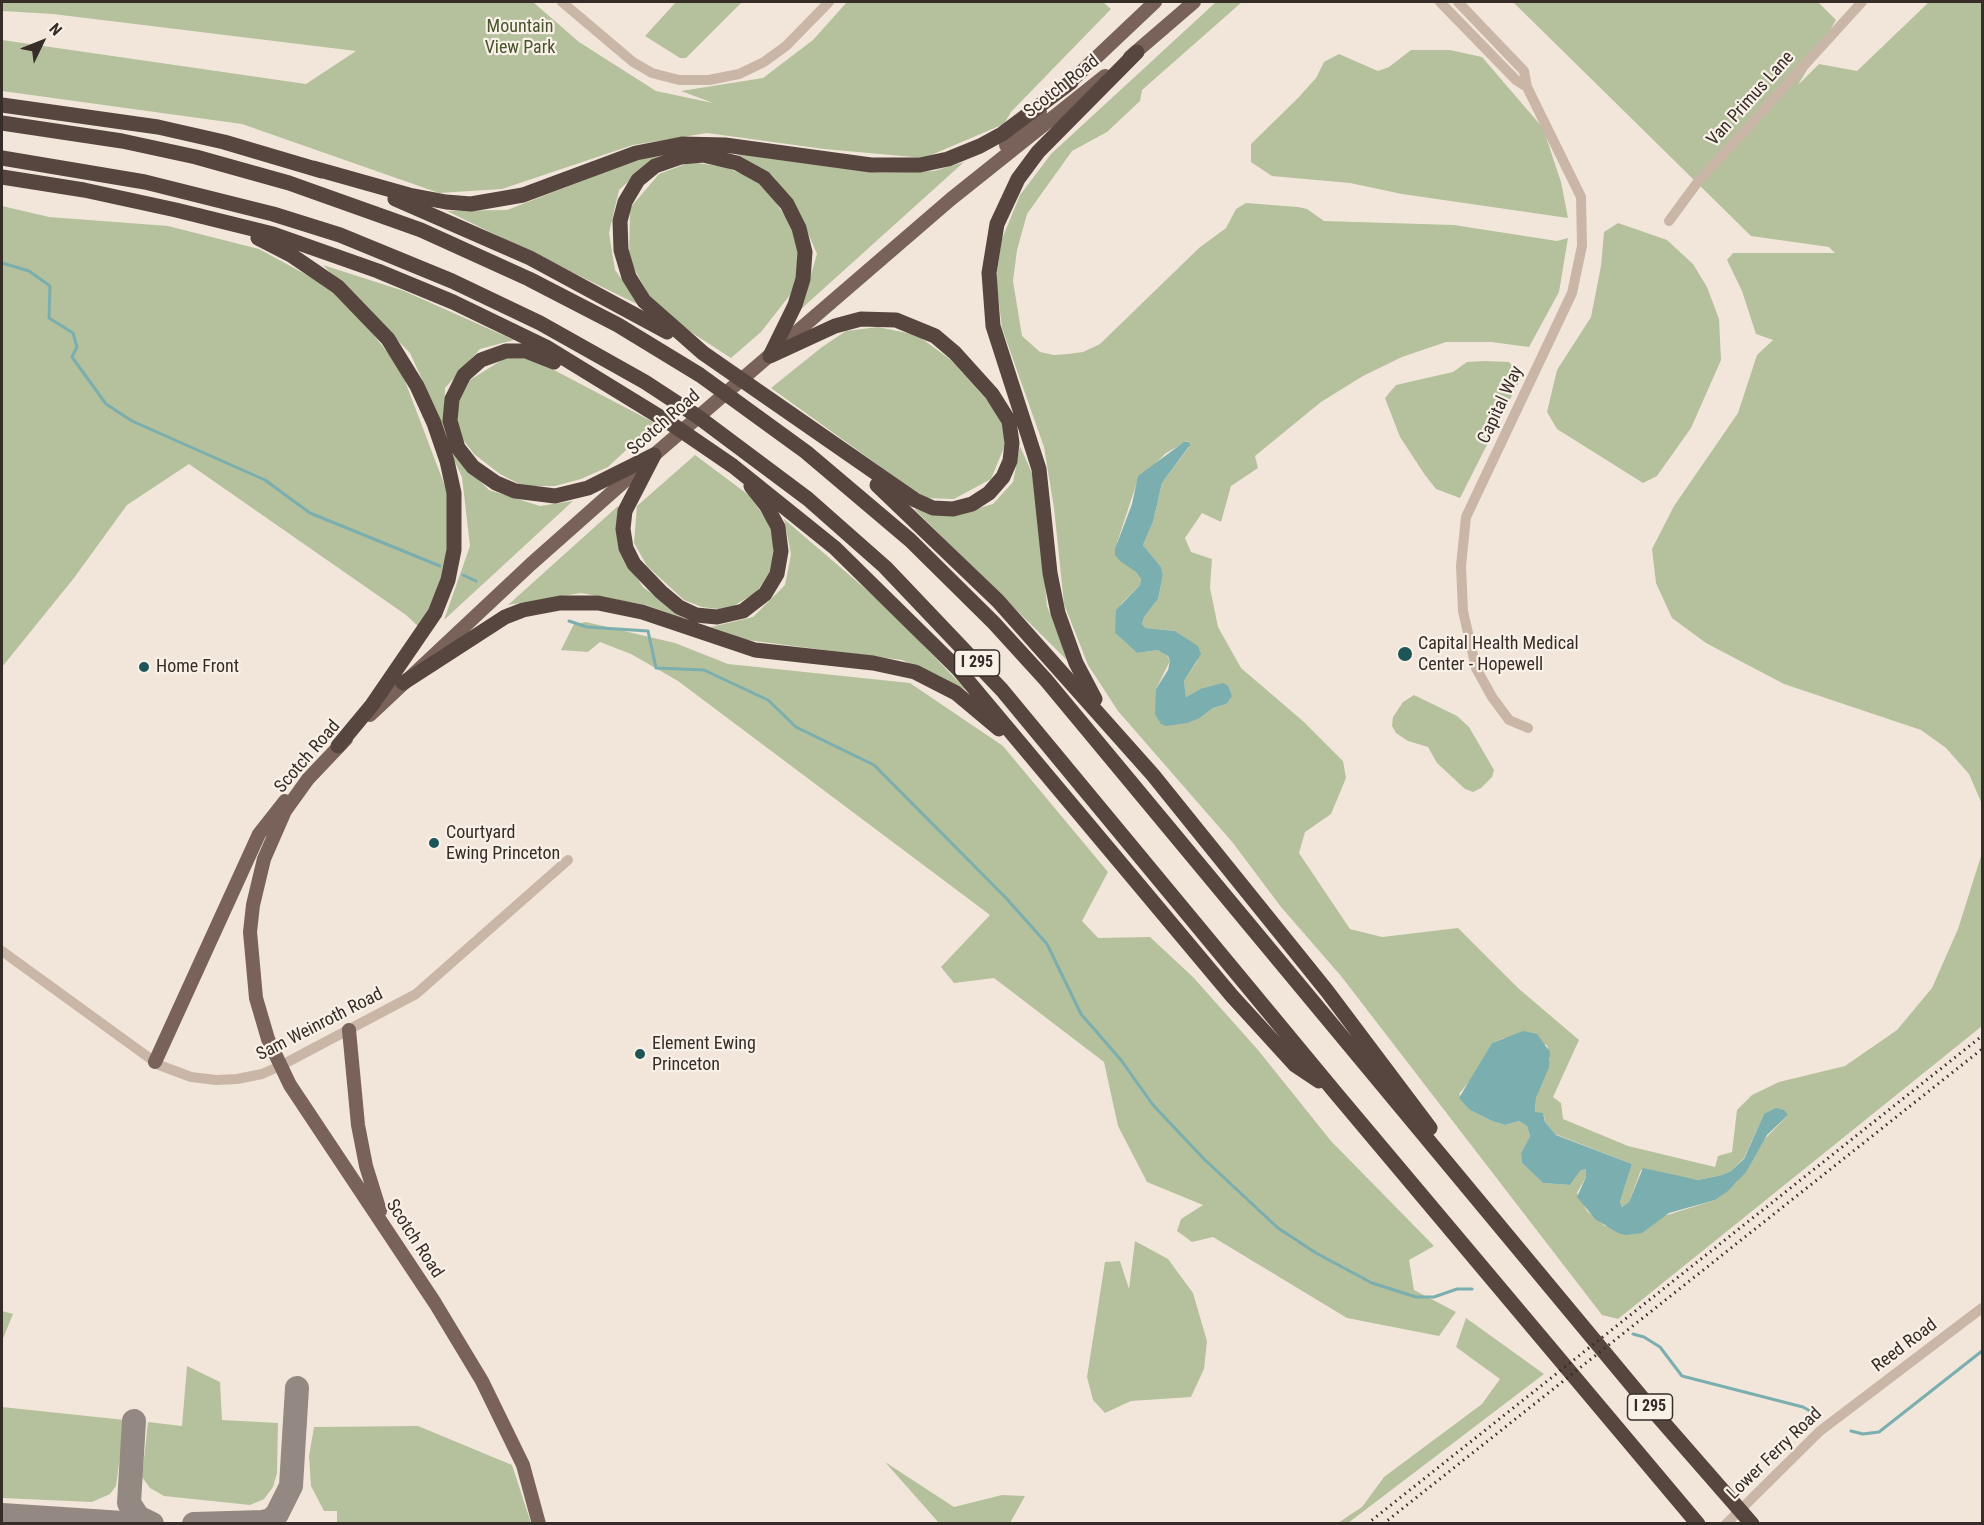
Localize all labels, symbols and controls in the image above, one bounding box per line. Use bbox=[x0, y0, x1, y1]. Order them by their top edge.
north arrow bbox=[12, 12, 72, 72]
park label: Mountain View Park bbox=[485, 16, 555, 58]
text: N bbox=[45, 19, 66, 39]
street label: Van Primus Lane bbox=[1703, 47, 1799, 151]
street label: Scotch Road bbox=[1020, 51, 1104, 123]
street label: Capital Way bbox=[1474, 363, 1528, 447]
street label: Scotch Road bbox=[623, 386, 705, 460]
place label: Capital Health Medical Center - Hopewell bbox=[1418, 633, 1579, 676]
marker: Capital Health Medical Center - Hopewell bbox=[1396, 645, 1414, 663]
road number: I 295 bbox=[954, 650, 1000, 676]
place label: Home Front bbox=[156, 656, 239, 678]
marker: Home Front bbox=[137, 660, 151, 674]
street label: Scotch Road bbox=[271, 716, 345, 798]
place label: Courtyard Ewing Princeton bbox=[446, 822, 560, 864]
marker: Courtyard Ewing Princeton bbox=[427, 836, 441, 850]
street label: Sam Weinroth Road bbox=[253, 984, 387, 1066]
place label: Element Ewing Princeton bbox=[652, 1033, 756, 1076]
marker: Element Ewing Princeton bbox=[633, 1047, 647, 1061]
street label: Scotch Road bbox=[381, 1196, 447, 1282]
street label: Reed Road bbox=[1868, 1315, 1942, 1377]
road number: I 295 bbox=[1628, 1394, 1672, 1420]
street label: Lower Ferry Road bbox=[1723, 1403, 1827, 1505]

